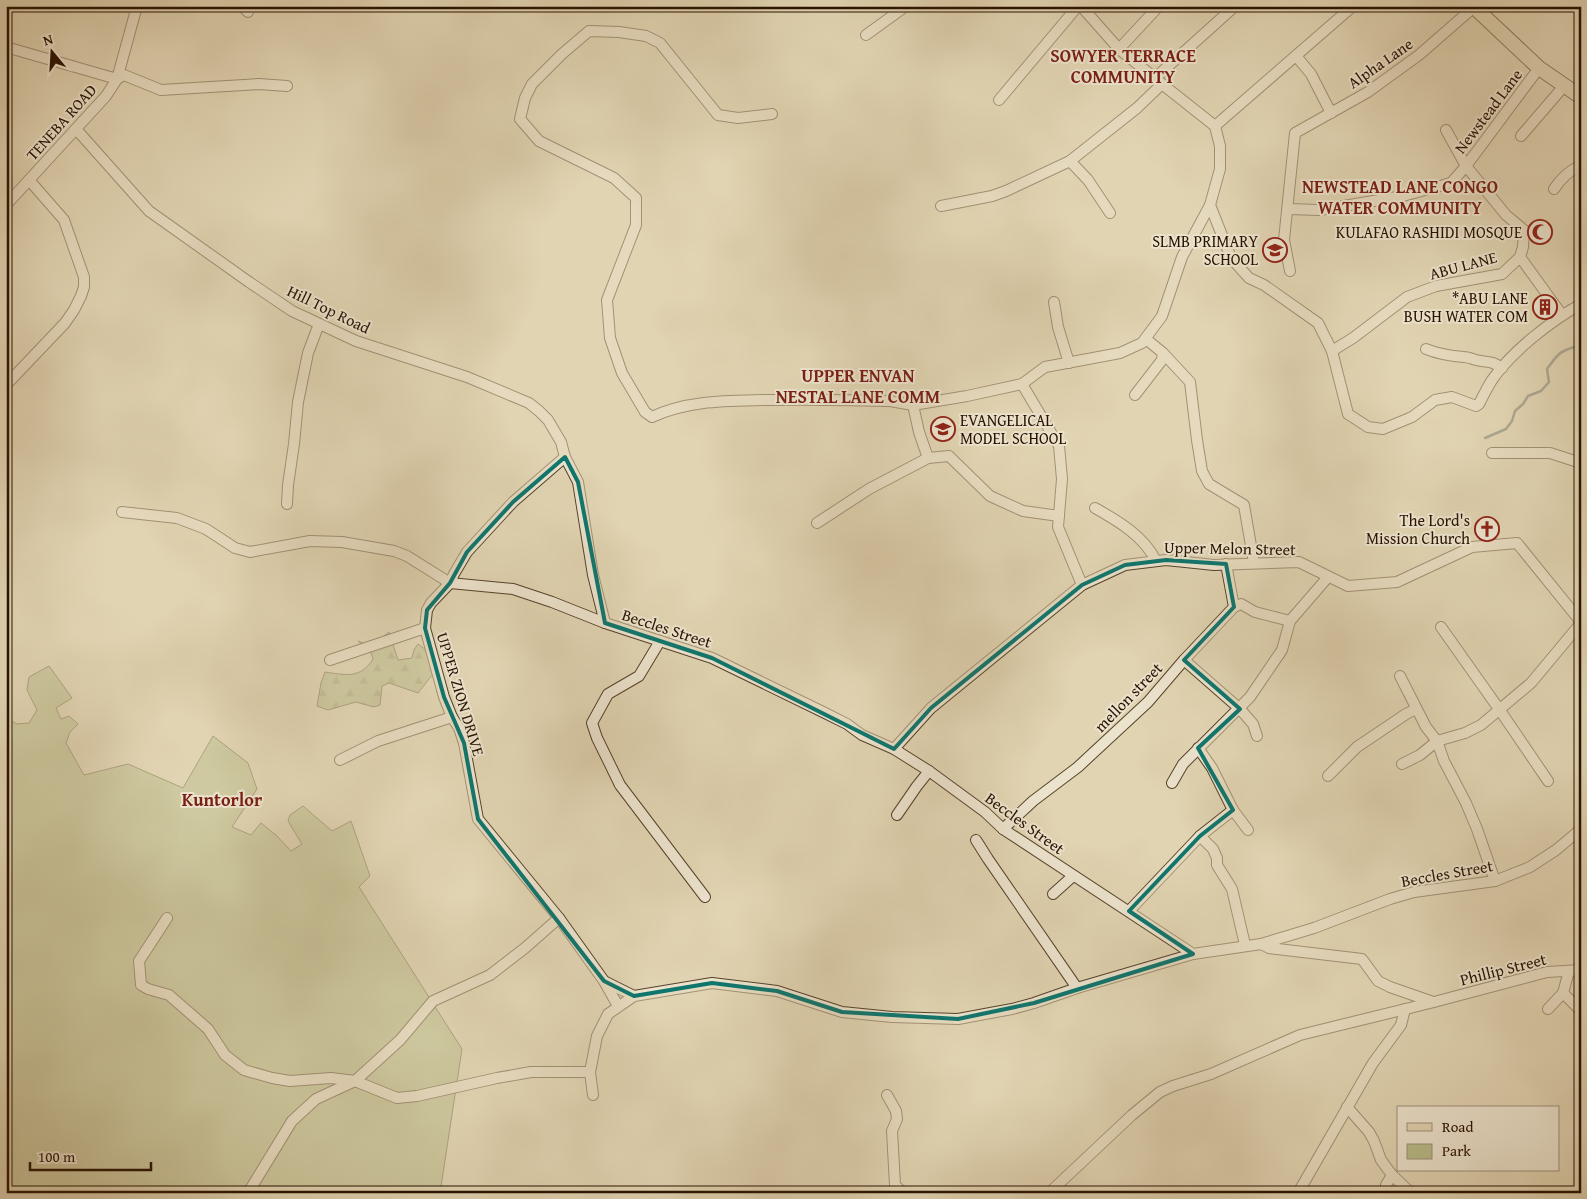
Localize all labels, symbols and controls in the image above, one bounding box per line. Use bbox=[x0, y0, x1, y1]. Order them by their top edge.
north arrow bbox=[28, 28, 78, 78]
text: N bbox=[40, 28, 56, 51]
street label: Alpha Lane bbox=[1343, 32, 1417, 94]
district label: SOWYER TERRACE COMMUNITY bbox=[1050, 42, 1196, 90]
street label: Newstead Lane bbox=[1448, 64, 1528, 158]
street label: TENEBA ROAD bbox=[20, 78, 102, 166]
district label: NEWSTEAD LANE CONGO WATER COMMUNITY bbox=[1302, 173, 1498, 221]
mosque icon: KULAFAO RASHIDI MOSQUE bbox=[1527, 219, 1553, 245]
place label: KULAFAO RASHIDI MOSQUE bbox=[1336, 220, 1522, 244]
place label: SLMB PRIMARY SCHOOL bbox=[1152, 229, 1258, 271]
school or university icon: SLMB PRIMARY SCHOOL bbox=[1262, 237, 1288, 263]
street label: ABU LANE bbox=[1427, 244, 1499, 286]
street label: Hill Top Road bbox=[283, 279, 375, 340]
place label: *ABU LANE BUSH WATER COM bbox=[1404, 286, 1528, 328]
building icon: *ABU LANE BUSH WATER COM bbox=[1532, 294, 1558, 320]
district label: UPPER ENVAN NESTAL LANE COMM bbox=[776, 362, 940, 410]
place label: EVANGELICAL MODEL SCHOOL bbox=[960, 408, 1067, 450]
school or university icon: EVANGELICAL MODEL SCHOOL bbox=[930, 416, 956, 442]
place label: The Lord's Mission Church bbox=[1366, 508, 1470, 550]
church icon: The Lord's Mission Church bbox=[1474, 516, 1500, 542]
street label: Upper Melon Street bbox=[1164, 535, 1296, 561]
street label: Beccles Street bbox=[619, 602, 715, 654]
street label: UPPER ZION DRIVE bbox=[431, 629, 491, 759]
street label: mellon street bbox=[1088, 656, 1168, 737]
district label: Kuntorlor bbox=[182, 786, 263, 813]
street label: Beccles Street bbox=[980, 786, 1070, 860]
street label: Beccles Street bbox=[1399, 853, 1495, 893]
street label: Phillip Street bbox=[1457, 947, 1549, 991]
legend bbox=[1397, 1106, 1560, 1172]
text: Road bbox=[1442, 1116, 1473, 1137]
scale bar bbox=[30, 1139, 151, 1171]
text: Park bbox=[1442, 1140, 1471, 1161]
text: 100 m bbox=[38, 1146, 76, 1167]

